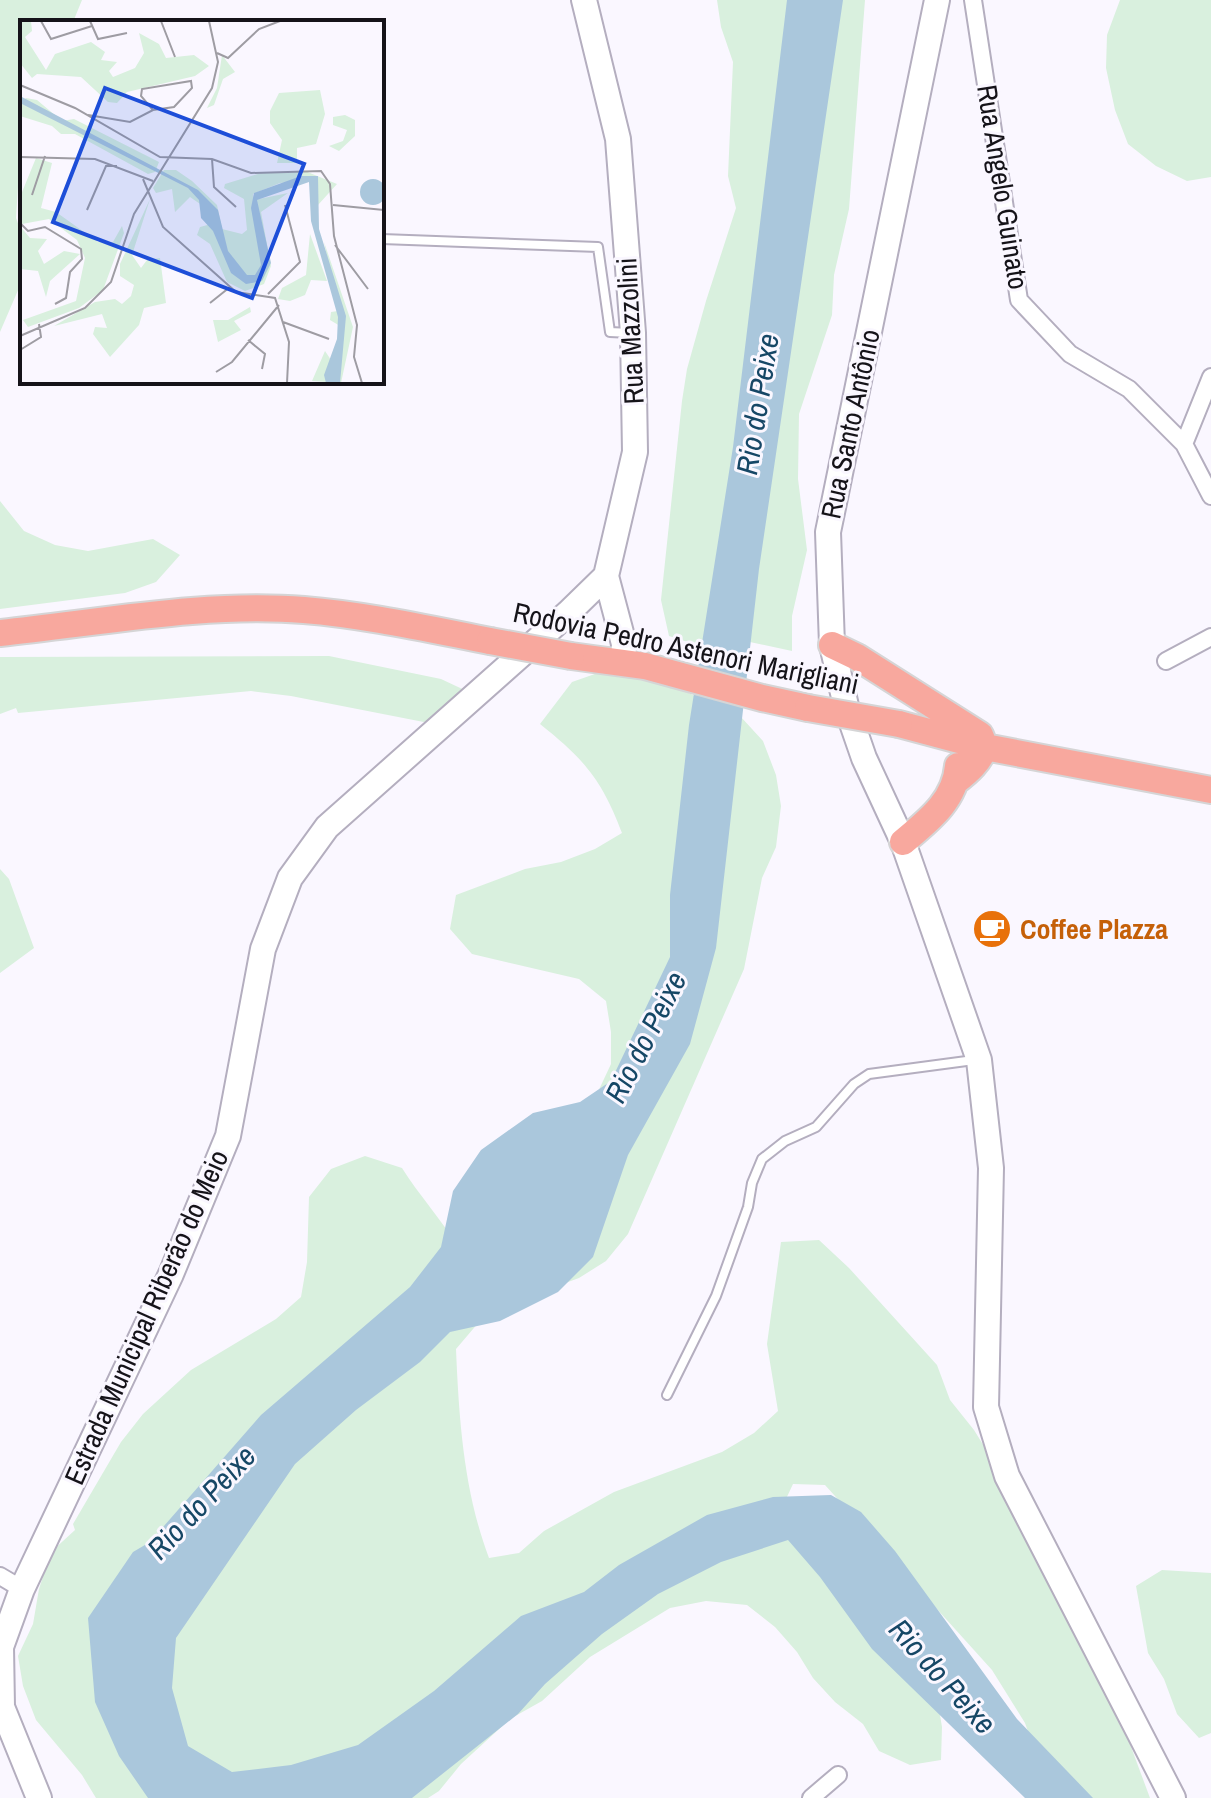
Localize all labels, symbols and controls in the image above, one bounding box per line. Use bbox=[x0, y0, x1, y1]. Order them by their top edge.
inset map bbox=[20, 20, 384, 384]
street label: Rua Angelo Guinato bbox=[968, 82, 1038, 292]
street label: Rua Mazzolini bbox=[607, 257, 653, 405]
street label: Rua Santo Antônio bbox=[811, 326, 889, 522]
water label: Rio do Peixe bbox=[726, 331, 788, 477]
street label: Rodovia Pedro Astenori Marigliani bbox=[510, 593, 862, 703]
cafe icon: Coffee Plazza bbox=[971, 908, 1013, 950]
place label: Coffee Plazza bbox=[1020, 910, 1168, 948]
water label: Rio do Peixe bbox=[595, 965, 695, 1109]
street label: Estrada Municipal Riberão do Meio bbox=[55, 1144, 237, 1490]
water label: Rio do Peixe bbox=[138, 1436, 264, 1568]
water label: Rio do Peixe bbox=[881, 1610, 1005, 1742]

